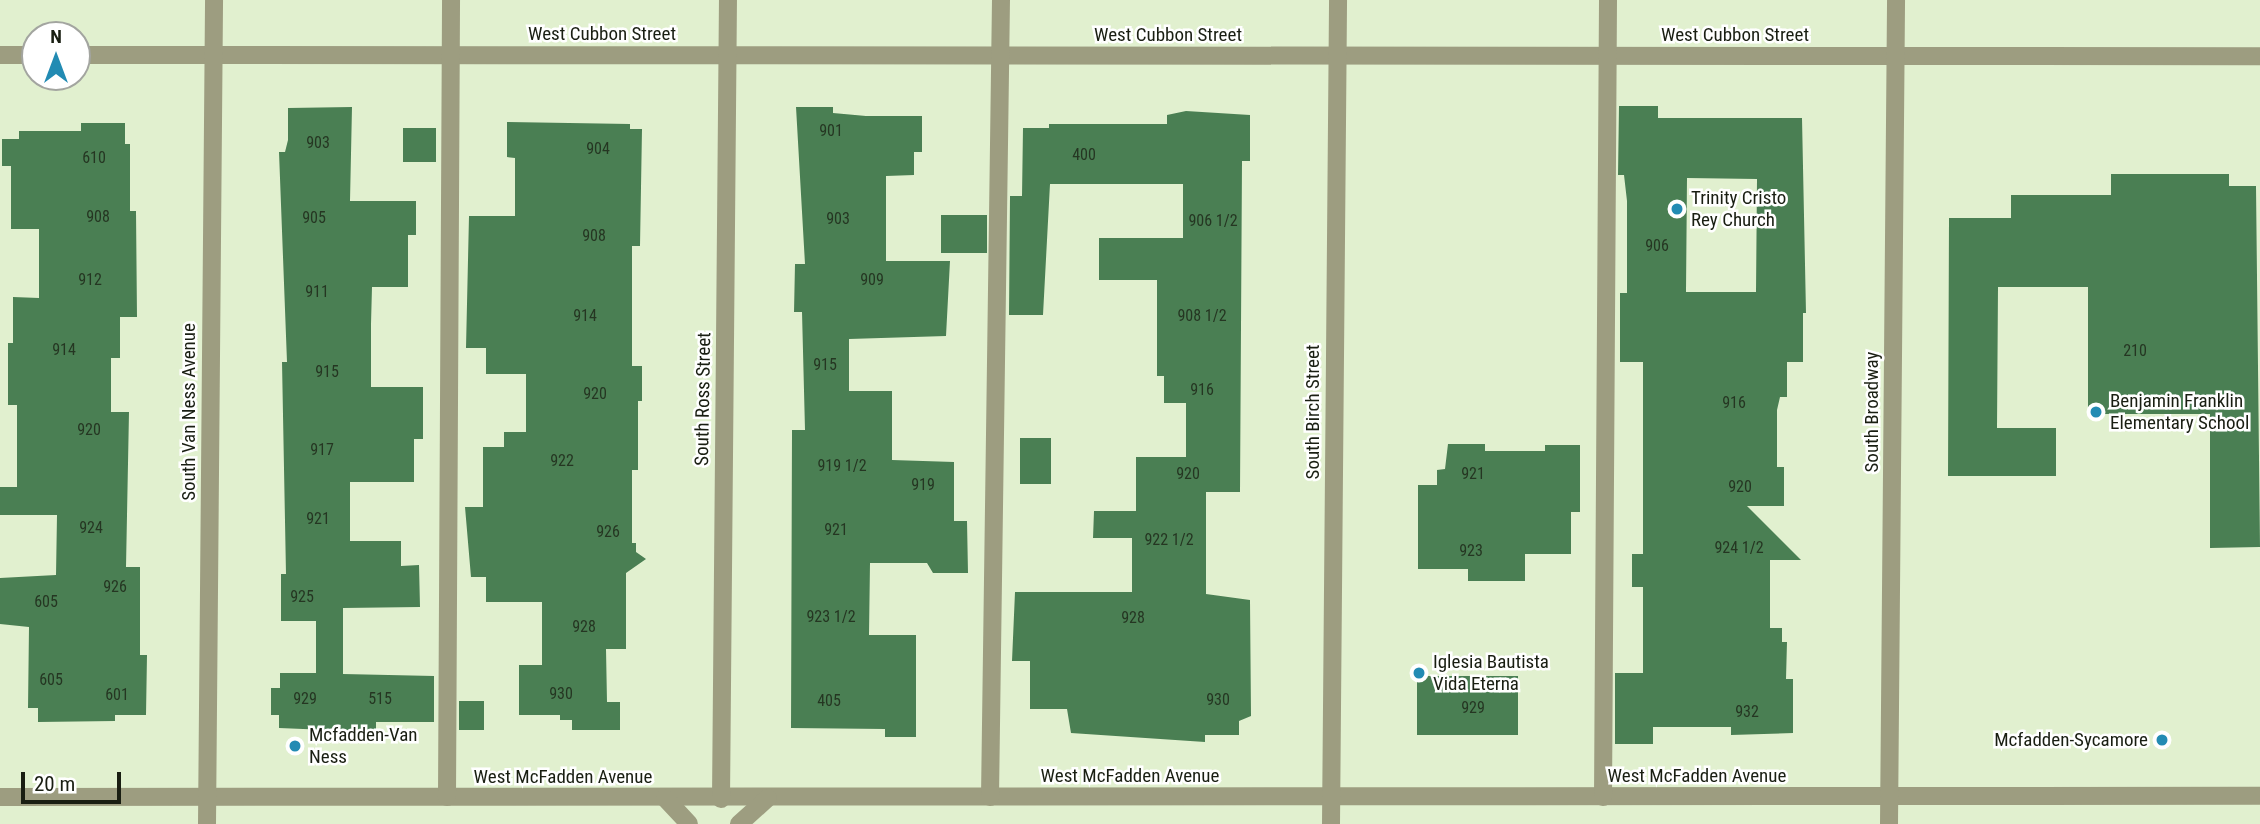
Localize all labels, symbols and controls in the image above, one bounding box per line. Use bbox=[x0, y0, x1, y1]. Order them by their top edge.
north arrow bbox=[21, 21, 91, 91]
street label: West Cubbon Street bbox=[528, 23, 676, 45]
street label: West Cubbon Street bbox=[1094, 24, 1242, 46]
street label: West Cubbon Street bbox=[1661, 24, 1809, 46]
text: N bbox=[50, 25, 62, 48]
house number: 901 bbox=[819, 121, 843, 141]
house number: 903 bbox=[306, 133, 330, 153]
house number: 904 bbox=[586, 139, 610, 159]
house number: 400 bbox=[1072, 145, 1096, 165]
house number: 610 bbox=[82, 148, 106, 168]
place label: Trinity Cristo Rey Church bbox=[1691, 187, 1786, 231]
marker: Trinity Cristo Rey Church bbox=[1669, 201, 1685, 217]
house number: 908 bbox=[86, 207, 110, 227]
house number: 905 bbox=[302, 208, 326, 228]
house number: 903 bbox=[826, 209, 850, 229]
house number: 906 1/2 bbox=[1188, 211, 1238, 231]
house number: 908 bbox=[582, 226, 606, 246]
house number: 906 bbox=[1645, 236, 1669, 256]
house number: 912 bbox=[78, 270, 102, 290]
house number: 909 bbox=[860, 270, 884, 290]
house number: 911 bbox=[305, 282, 329, 302]
house number: 914 bbox=[573, 306, 597, 326]
house number: 908 1/2 bbox=[1177, 306, 1227, 326]
street label: South Van Ness Avenue bbox=[178, 323, 200, 501]
street label: South Ross Street bbox=[690, 332, 716, 466]
house number: 914 bbox=[52, 340, 76, 360]
house number: 210 bbox=[2123, 341, 2147, 361]
street label: South Birch Street bbox=[1302, 345, 1324, 479]
street label: South Broadway bbox=[1861, 352, 1883, 472]
house number: 915 bbox=[813, 355, 837, 375]
house number: 915 bbox=[315, 362, 339, 382]
house number: 916 bbox=[1190, 380, 1214, 400]
house number: 920 bbox=[583, 384, 607, 404]
place label: Benjamin Franklin Elementary School bbox=[2110, 390, 2249, 434]
house number: 916 bbox=[1722, 393, 1746, 413]
marker: Benjamin Franklin Elementary School bbox=[2088, 404, 2104, 420]
house number: 920 bbox=[77, 420, 101, 440]
house number: 917 bbox=[310, 440, 334, 460]
house number: 922 bbox=[550, 451, 574, 471]
house number: 919 1/2 bbox=[817, 456, 867, 476]
house number: 920 bbox=[1176, 464, 1200, 484]
house number: 921 bbox=[1461, 464, 1485, 484]
house number: 919 bbox=[911, 475, 935, 495]
house number: 920 bbox=[1728, 477, 1752, 497]
house number: 921 bbox=[306, 509, 330, 529]
house number: 924 bbox=[79, 518, 103, 538]
house number: 921 bbox=[824, 520, 848, 540]
house number: 926 bbox=[596, 522, 620, 542]
house number: 922 1/2 bbox=[1144, 530, 1194, 550]
house number: 924 1/2 bbox=[1714, 538, 1764, 558]
house number: 923 bbox=[1459, 541, 1483, 561]
house number: 926 bbox=[103, 577, 127, 597]
house number: 925 bbox=[290, 587, 314, 607]
house number: 605 bbox=[34, 592, 58, 612]
house number: 923 1/2 bbox=[806, 607, 856, 627]
house number: 928 bbox=[1121, 608, 1145, 628]
house number: 928 bbox=[572, 617, 596, 637]
place label: Iglesia Bautista Vida Eterna bbox=[1433, 651, 1549, 695]
marker: Iglesia Bautista Vida Eterna bbox=[1411, 665, 1427, 681]
house number: 605 bbox=[39, 670, 63, 690]
house number: 930 bbox=[549, 684, 573, 704]
house number: 601 bbox=[105, 685, 129, 705]
house number: 929 bbox=[293, 689, 317, 709]
house number: 515 bbox=[368, 689, 392, 709]
house number: 930 bbox=[1206, 690, 1230, 710]
house number: 405 bbox=[817, 691, 841, 711]
house number: 929 bbox=[1461, 698, 1485, 718]
house number: 932 bbox=[1735, 702, 1759, 722]
place label: Mcfadden-Van Ness bbox=[309, 724, 417, 768]
place label: Mcfadden-Sycamore bbox=[1994, 729, 2148, 751]
marker: Mcfadden-Sycamore bbox=[2154, 732, 2170, 748]
marker: Mcfadden-Van Ness bbox=[287, 738, 303, 754]
scale bar bbox=[24, 758, 124, 802]
street label: West McFadden Avenue bbox=[1041, 765, 1219, 787]
street label: West McFadden Avenue bbox=[1608, 765, 1786, 787]
street label: West McFadden Avenue bbox=[474, 766, 652, 788]
text: 20 m bbox=[34, 772, 75, 796]

